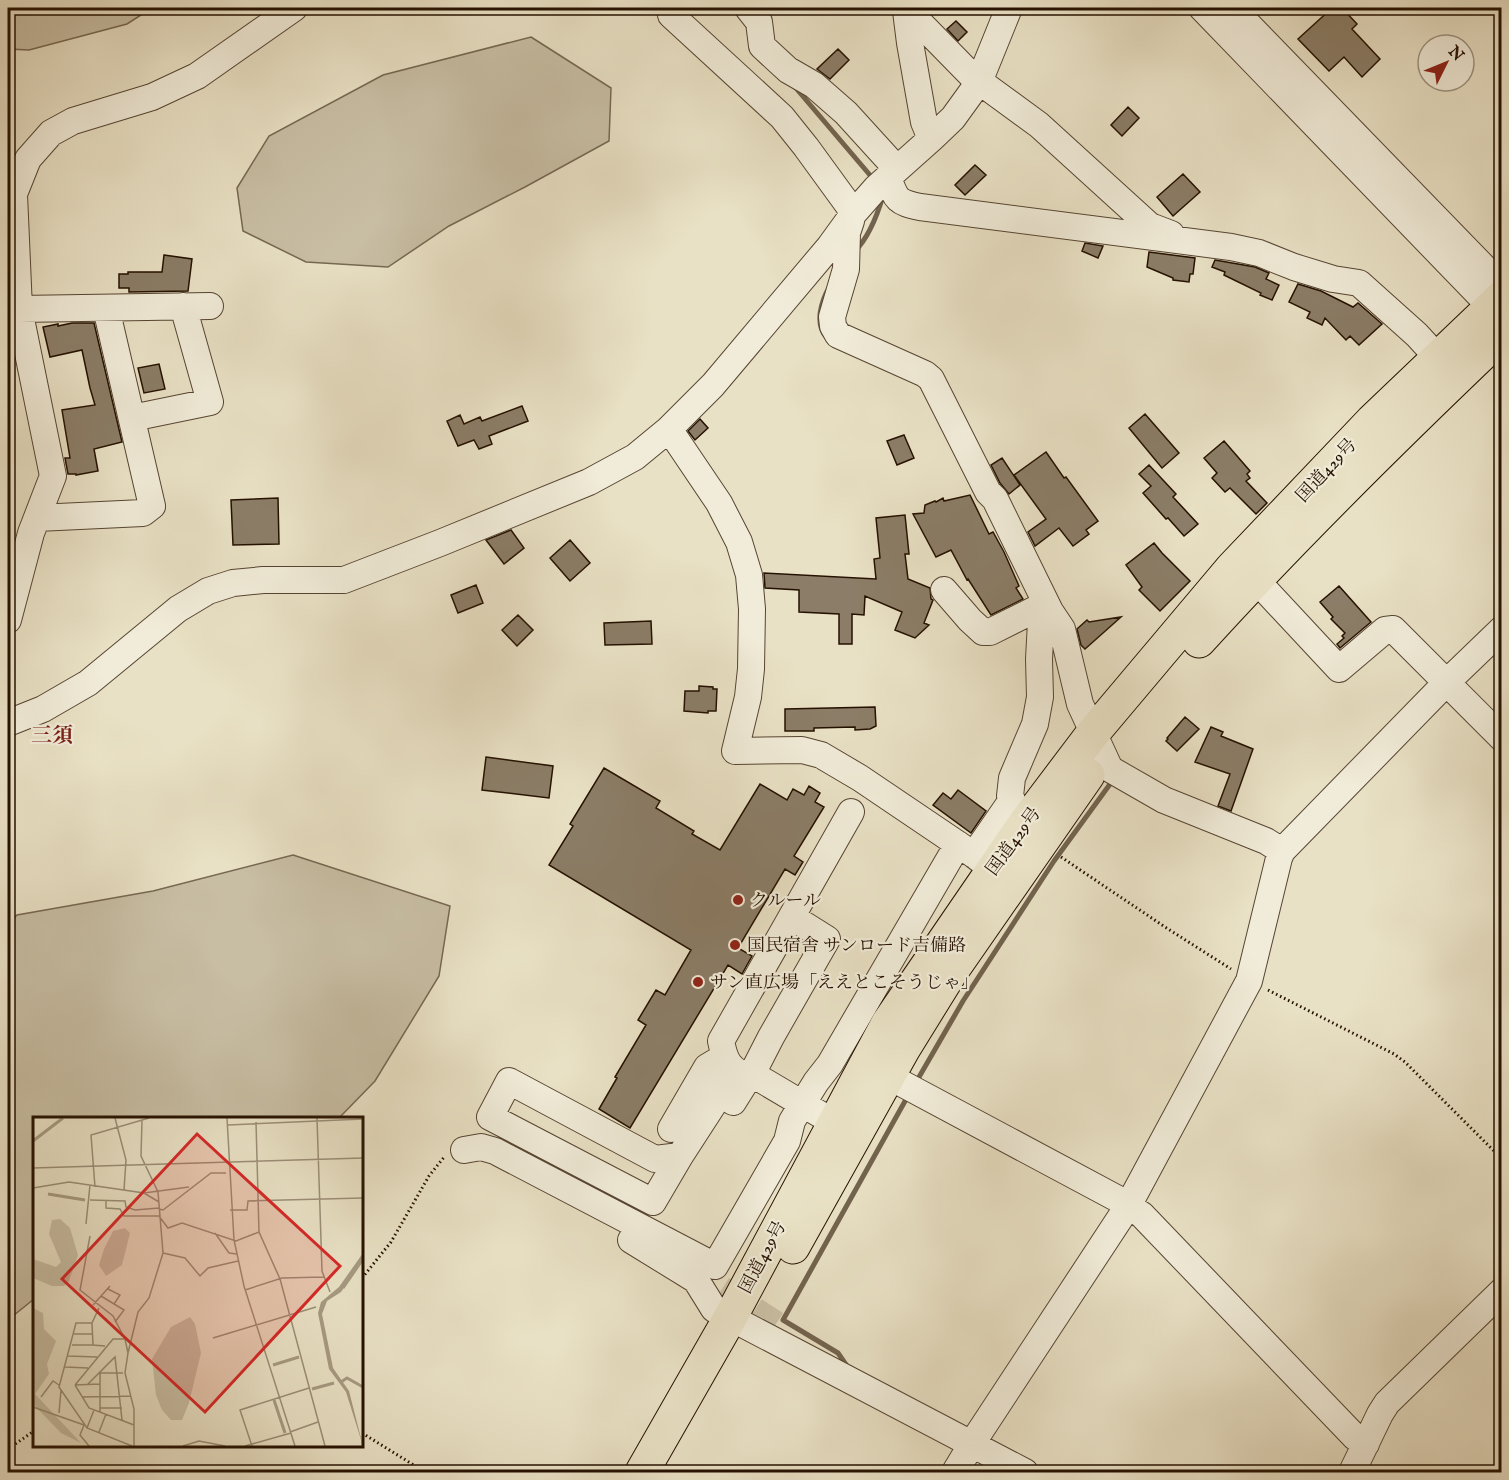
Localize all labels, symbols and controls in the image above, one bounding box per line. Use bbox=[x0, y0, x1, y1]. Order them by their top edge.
north arrow bbox=[1416, 33, 1476, 93]
text: N bbox=[1443, 42, 1468, 66]
street label: 国道429号 bbox=[1292, 434, 1362, 508]
district label: 三須 bbox=[31, 723, 73, 750]
street label: 国道429号 bbox=[982, 803, 1047, 881]
place label: クルール bbox=[750, 890, 821, 913]
marker: クルール bbox=[731, 893, 745, 907]
place label: 国民宿舎 サンロード吉備路 bbox=[747, 935, 966, 958]
marker: 国民宿舎 サンロード吉備路 bbox=[728, 938, 742, 952]
place label: サン直広場「ええとこそうじゃ」 bbox=[710, 972, 979, 995]
marker: サン直広場「ええとこそうじゃ」 bbox=[691, 975, 705, 989]
inset map bbox=[33, 1117, 363, 1447]
street label: 国道429号 bbox=[735, 1217, 792, 1298]

